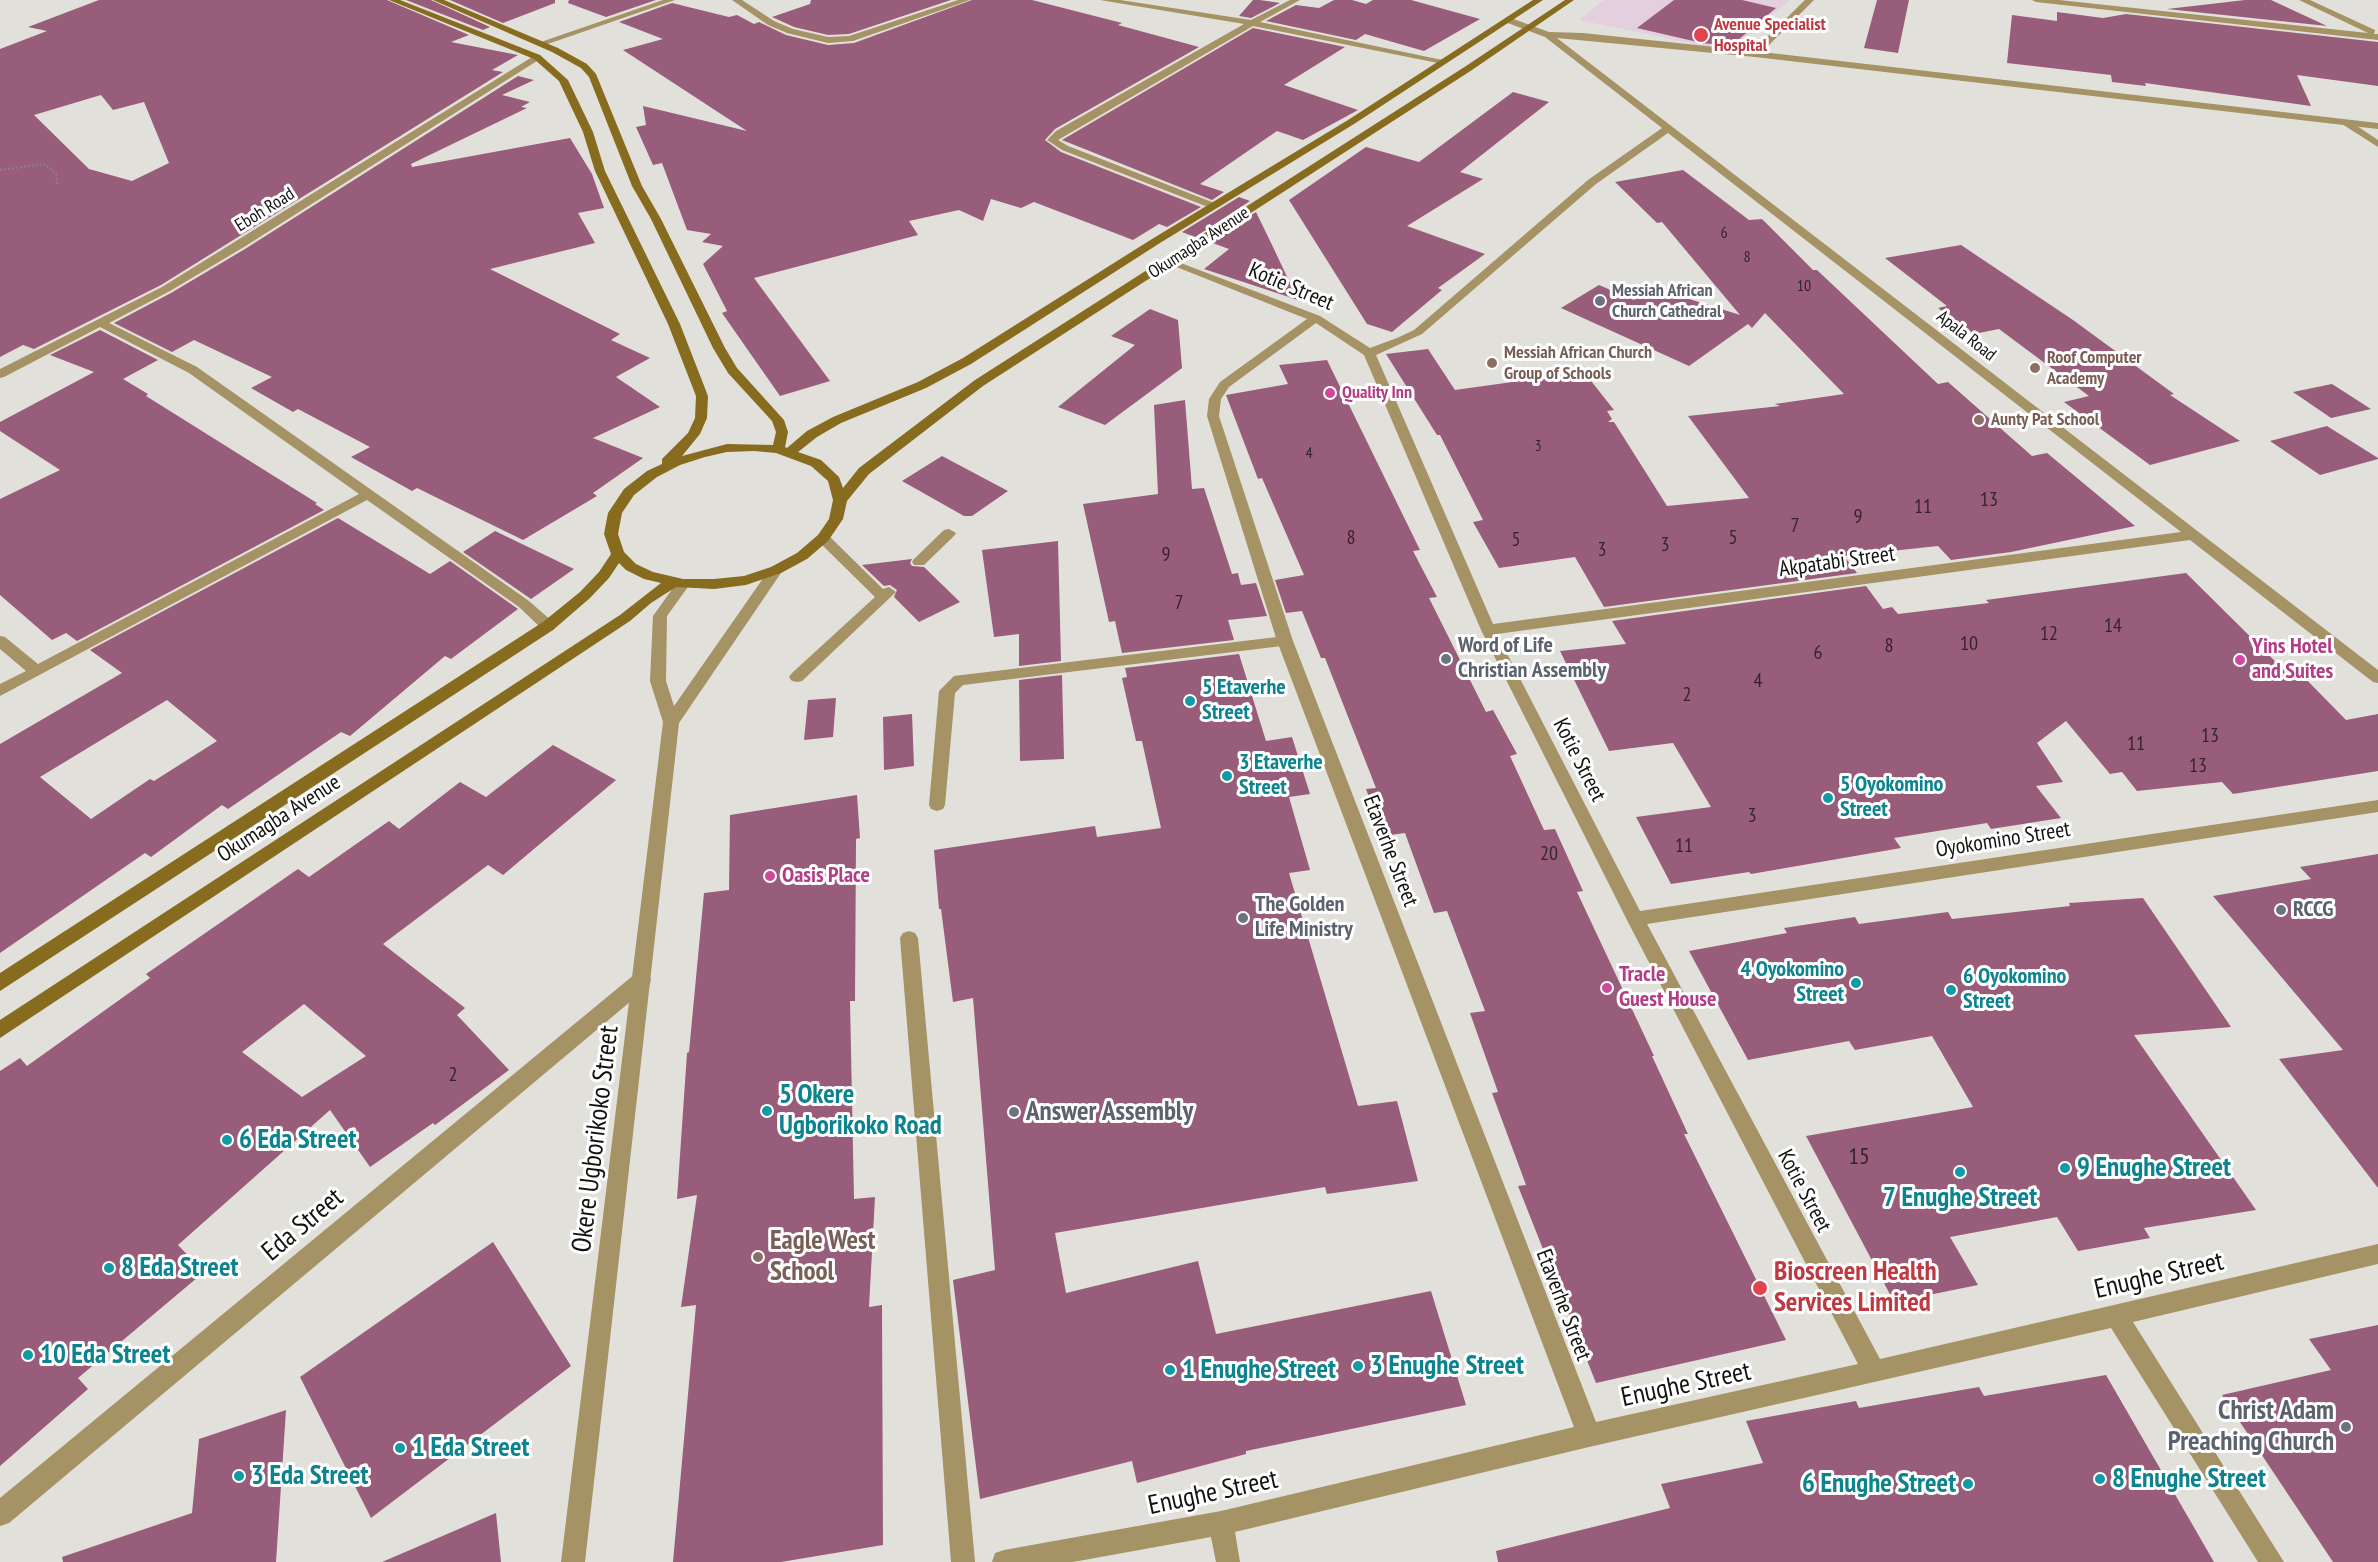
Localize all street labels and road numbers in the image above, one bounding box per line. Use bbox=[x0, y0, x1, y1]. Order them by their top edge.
street label: Eboh Road bbox=[231, 183, 299, 237]
street label: Okumagba Avenue bbox=[1145, 202, 1253, 284]
street label: Kotie Street bbox=[1245, 257, 1337, 317]
street label: Apala Road bbox=[1932, 306, 2000, 366]
street label: Akpatabi Street bbox=[1777, 541, 1897, 583]
street label: Kotie Street bbox=[1547, 714, 1611, 806]
street label: Okumagba Avenue bbox=[213, 769, 345, 869]
street label: Etaverhe Street bbox=[1357, 792, 1423, 910]
street label: Oyokomino Street bbox=[1934, 816, 2072, 864]
street label: Okere Ugborikoko Street bbox=[566, 1024, 626, 1254]
street label: Kotie Street bbox=[1771, 1145, 1837, 1237]
street label: Eda Street bbox=[256, 1182, 350, 1268]
street label: Enughe Street bbox=[2091, 1245, 2227, 1307]
street label: Etaverhe Street bbox=[1530, 1246, 1596, 1364]
street label: Enughe Street bbox=[1618, 1355, 1754, 1415]
street label: Enughe Street bbox=[1145, 1463, 1281, 1523]

